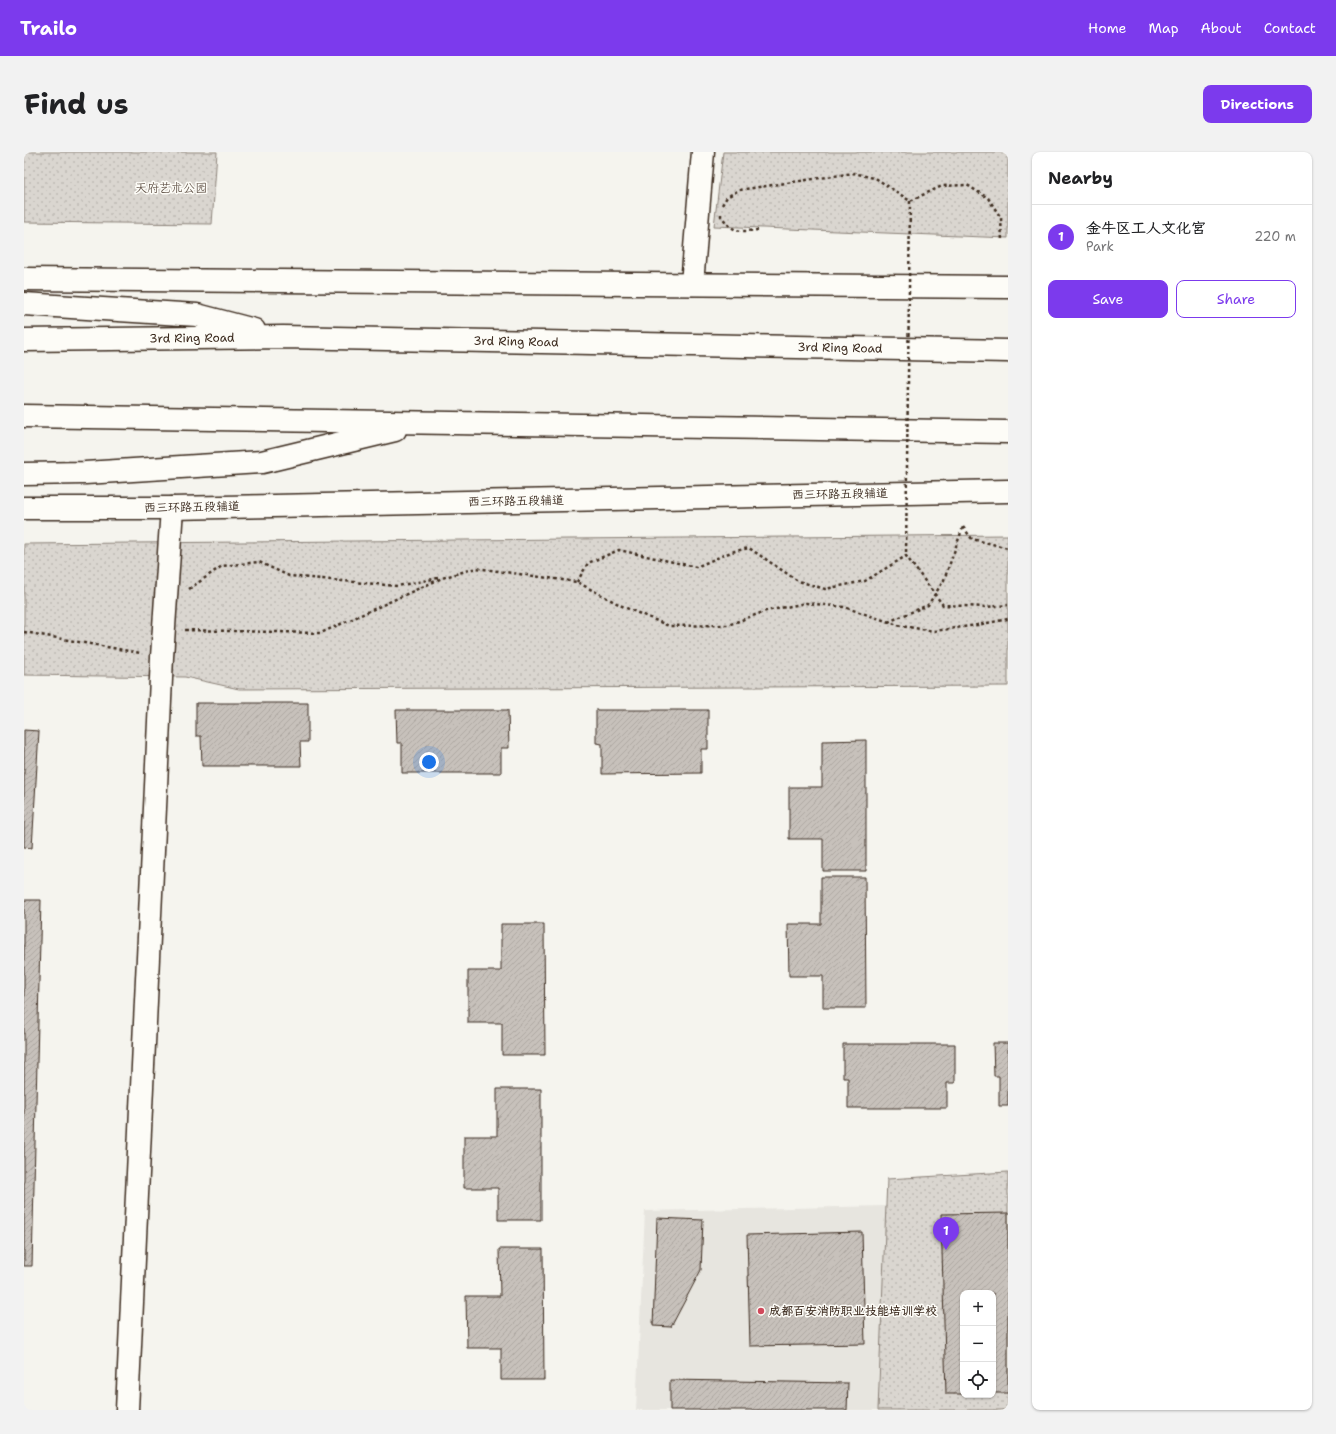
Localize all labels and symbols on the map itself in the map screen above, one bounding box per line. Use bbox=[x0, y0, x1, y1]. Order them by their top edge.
park label: 天府艺术公园 bbox=[135, 180, 207, 196]
street label: 3rd Ring Road bbox=[149, 330, 235, 347]
street label: 3rd Ring Road bbox=[473, 333, 559, 350]
street label: 3rd Ring Road bbox=[797, 339, 883, 357]
street label: 西三环路五段辅道 bbox=[792, 485, 888, 503]
street label: 西三环路五段辅道 bbox=[468, 492, 564, 510]
street label: 西三环路五段辅道 bbox=[144, 498, 240, 516]
your location bbox=[419, 752, 439, 772]
pin: 1 bbox=[933, 1217, 959, 1250]
place label: 成都百安消防职业技能培训学校 bbox=[769, 1303, 937, 1319]
marker: 成都百安消防职业技能培训学校 bbox=[756, 1306, 766, 1316]

